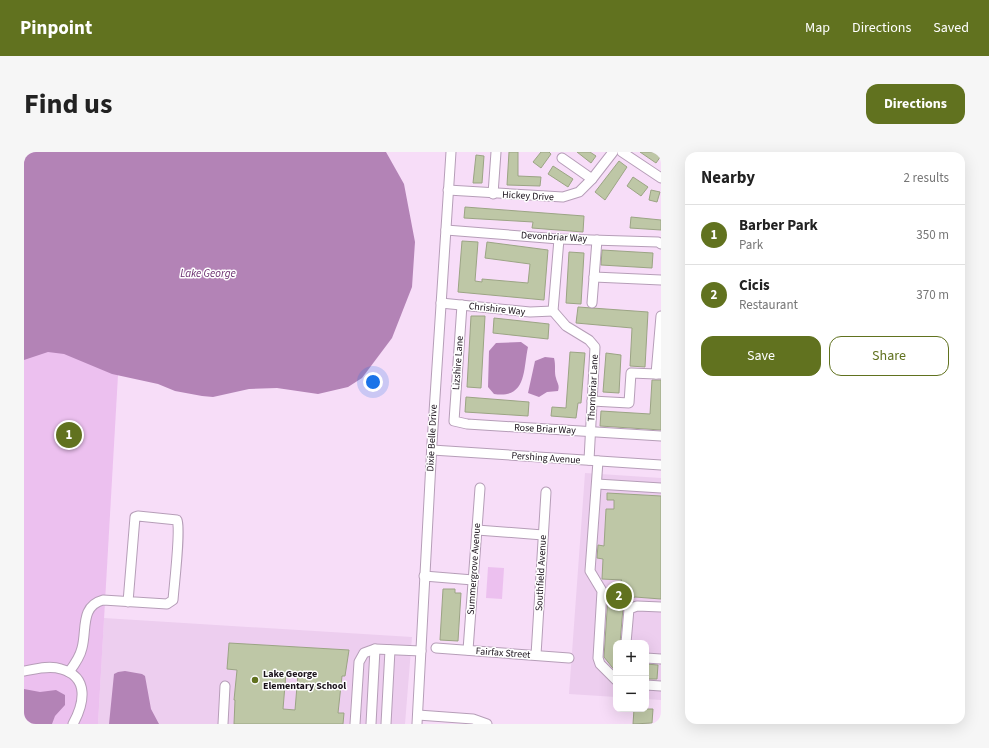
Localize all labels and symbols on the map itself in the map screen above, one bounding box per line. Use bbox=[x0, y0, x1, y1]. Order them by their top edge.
street label: Hickey Drive bbox=[502, 188, 554, 204]
street label: Devonbriar Way bbox=[521, 228, 588, 246]
water label: Lake George bbox=[180, 266, 236, 281]
street label: Chrishire Way bbox=[468, 299, 526, 319]
street label: Lizshire Lane bbox=[449, 335, 467, 391]
street label: Thornbriar Lane bbox=[584, 354, 602, 422]
your location bbox=[363, 372, 383, 392]
street label: Dixie Belle Drive bbox=[423, 404, 441, 472]
pin: 1 bbox=[56, 420, 82, 450]
street label: Rose Briar Way bbox=[514, 420, 577, 438]
street label: Pershing Avenue bbox=[511, 449, 581, 467]
street label: Summergrove Avenue bbox=[464, 523, 484, 615]
street label: Southfield Avenue bbox=[532, 535, 550, 611]
pin: 2 bbox=[606, 581, 632, 611]
street label: Fairfax Street bbox=[475, 644, 531, 662]
place label: Lake George Elementary School bbox=[263, 667, 346, 693]
marker: Lake George Elementary School bbox=[250, 675, 260, 685]

